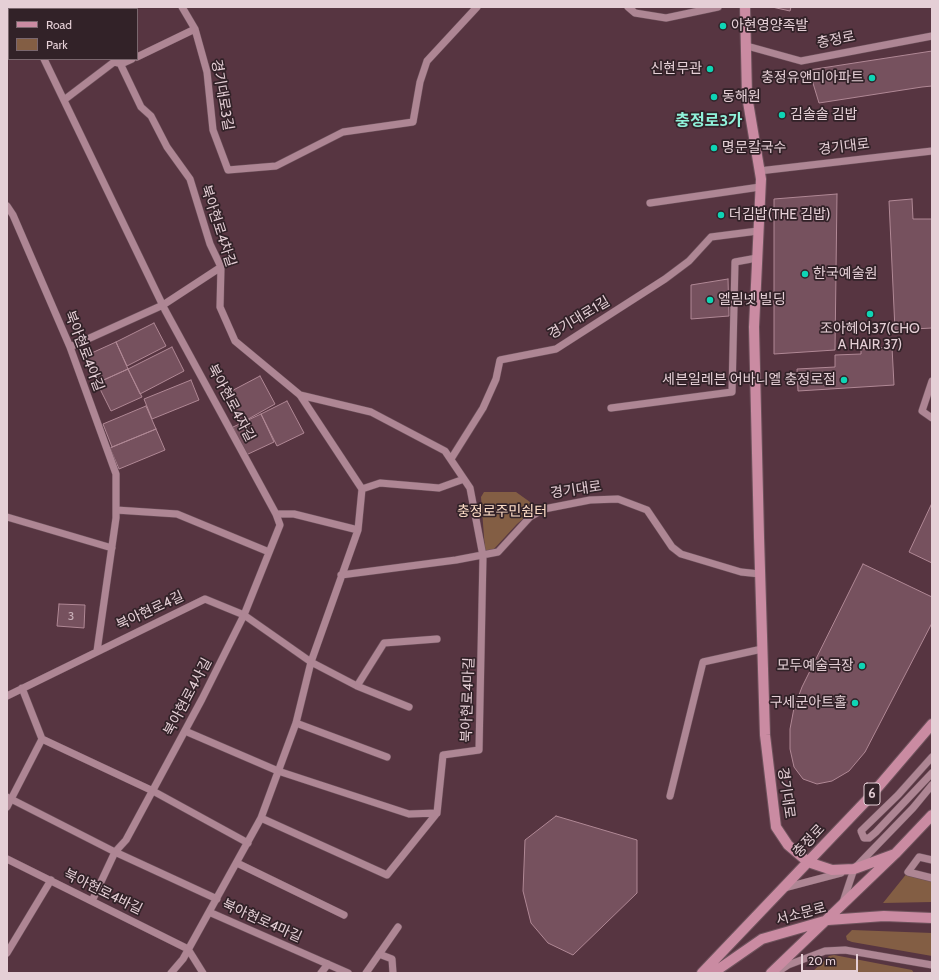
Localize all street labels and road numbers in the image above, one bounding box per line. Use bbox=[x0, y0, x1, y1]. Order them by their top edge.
street label: 충정로 bbox=[815, 28, 857, 52]
street label: 경기대로3길 bbox=[207, 58, 237, 132]
street label: 경기대로 bbox=[817, 136, 871, 158]
street label: 북아현로4차길 bbox=[197, 183, 239, 269]
street label: 경기대로1길 bbox=[545, 293, 613, 343]
street label: 북아현로4아길 bbox=[61, 308, 107, 394]
street label: 북아현로4자길 bbox=[204, 361, 258, 445]
street label: 경기대로 bbox=[549, 478, 603, 502]
street label: 북아현로4길 bbox=[114, 588, 186, 634]
street label: 북아현로4사길 bbox=[161, 655, 215, 739]
street label: 북아현로4마길 bbox=[458, 657, 478, 743]
street label: 경기대로 bbox=[774, 766, 798, 820]
road number: 6 bbox=[864, 783, 880, 805]
street label: 충정로 bbox=[790, 821, 828, 861]
street label: 북아현로4바길 bbox=[61, 866, 145, 918]
street label: 북아현로4마길 bbox=[220, 896, 304, 946]
street label: 서소문로 bbox=[774, 899, 828, 929]

